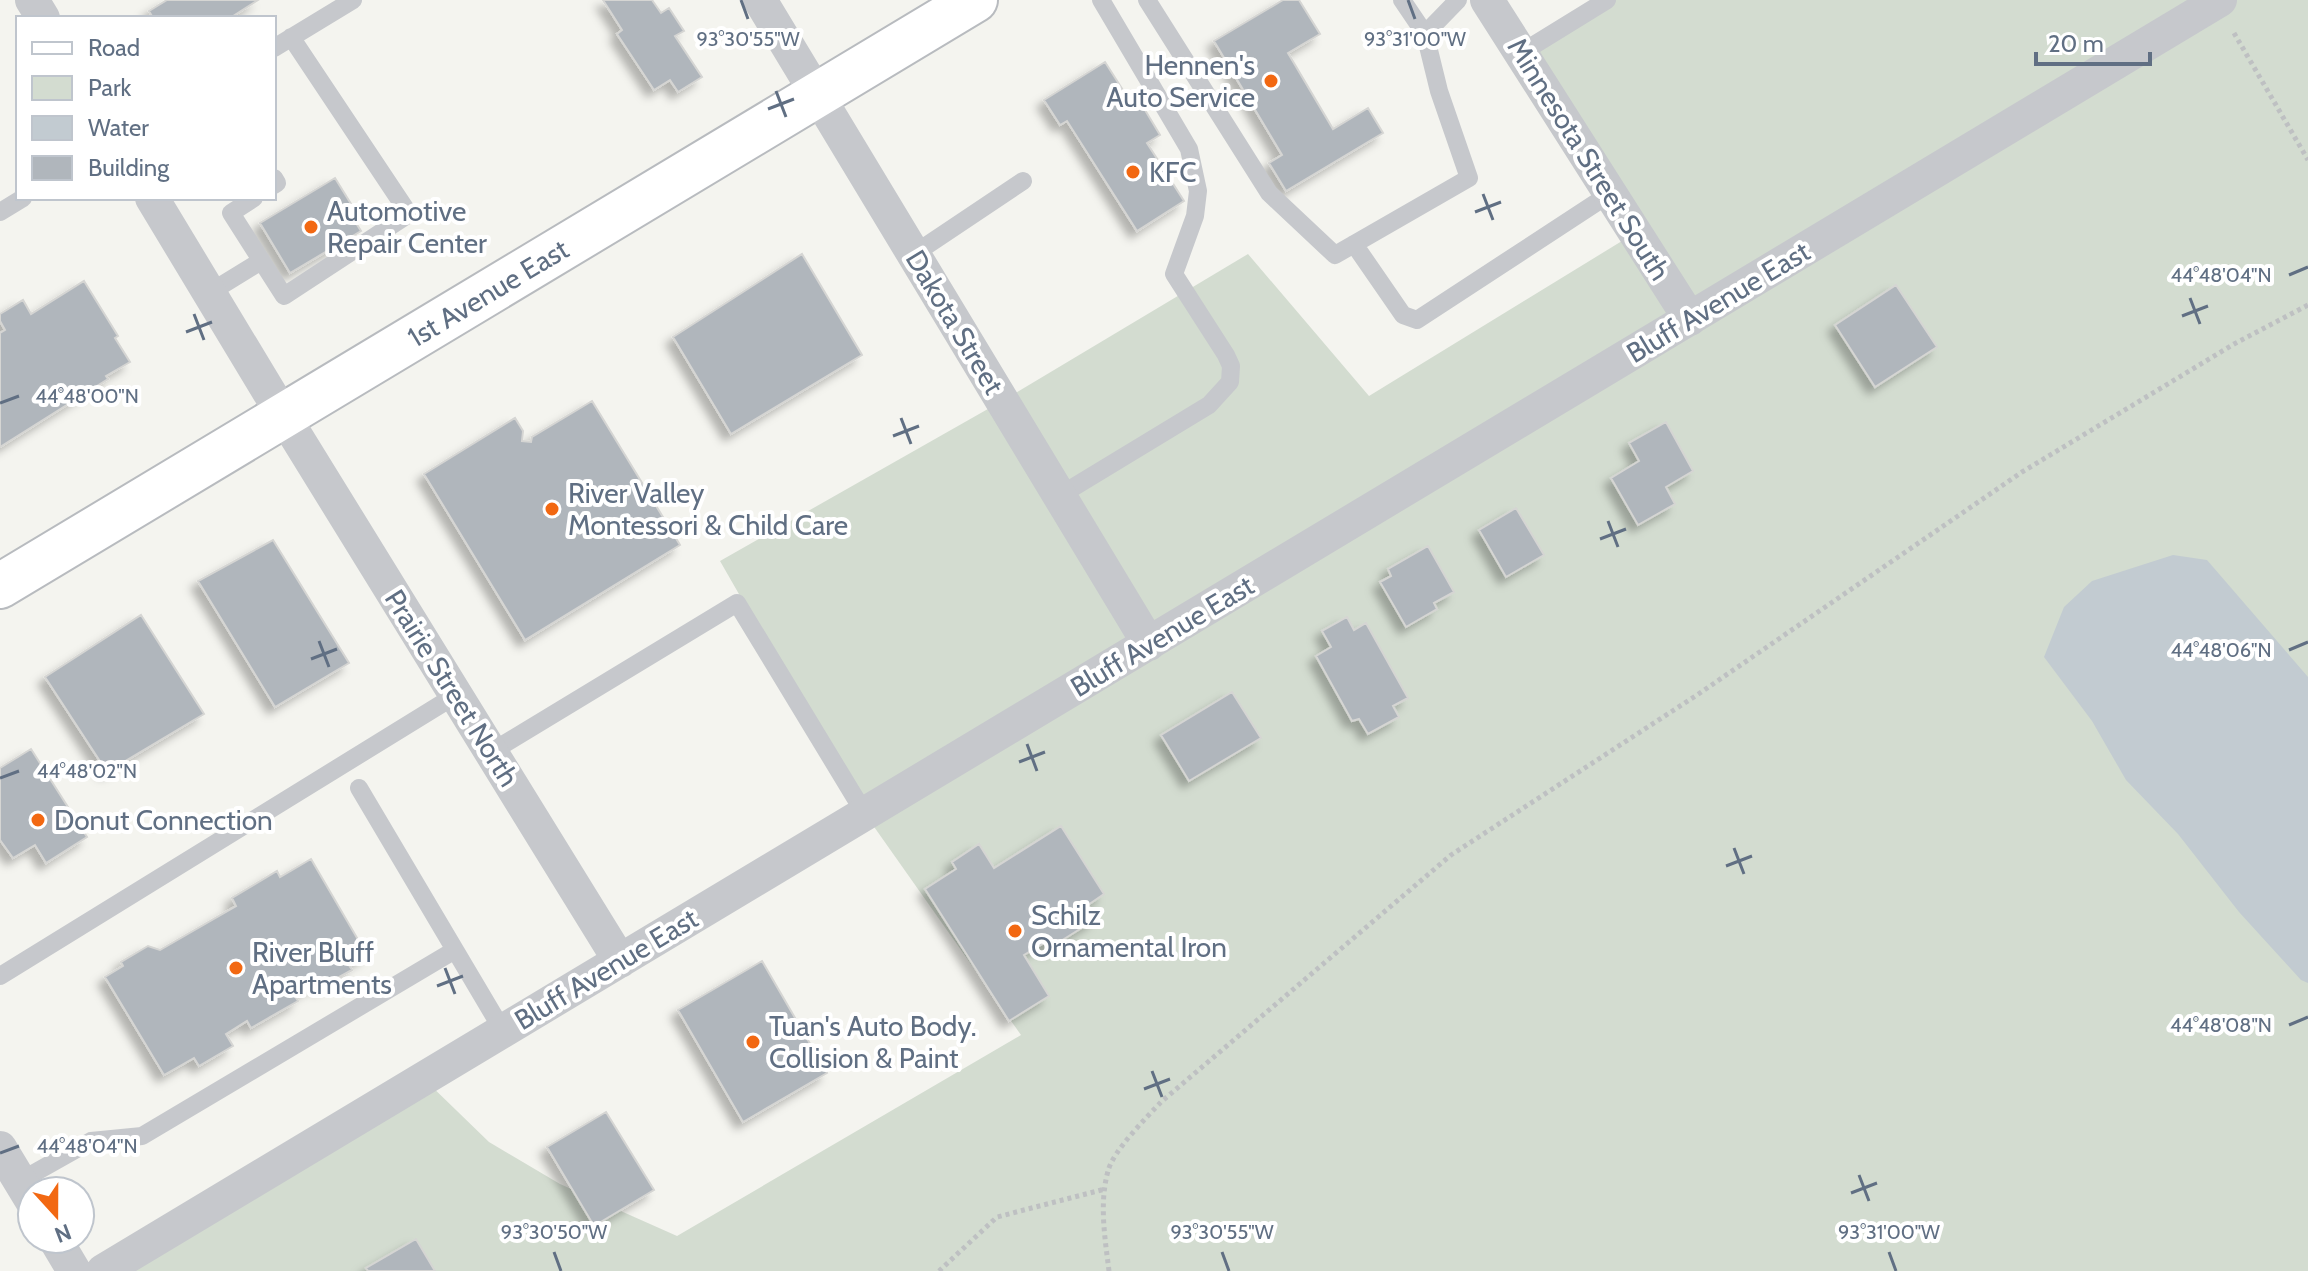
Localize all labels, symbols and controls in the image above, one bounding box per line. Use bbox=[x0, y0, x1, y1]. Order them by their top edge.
legend bbox=[16, 16, 276, 200]
scale bar bbox=[2036, 16, 2150, 66]
text: 93°30'55"W bbox=[696, 27, 800, 51]
text: 93°31'00"W bbox=[1364, 27, 1466, 51]
text: 20 m bbox=[2048, 29, 2104, 58]
street label: Minnesota Street South bbox=[1501, 32, 1677, 286]
text: Road bbox=[88, 33, 140, 62]
place label: Hennen's Auto Service bbox=[1106, 48, 1255, 114]
marker: Hennen's Auto Service bbox=[1262, 72, 1280, 90]
text: Park bbox=[88, 73, 131, 102]
text: Water bbox=[88, 113, 149, 142]
text: Building bbox=[88, 153, 170, 182]
place label: KFC bbox=[1149, 155, 1197, 189]
marker: KFC bbox=[1124, 163, 1142, 181]
place label: Automotive Repair Center bbox=[327, 194, 487, 260]
marker: Automotive Repair Center bbox=[302, 218, 320, 236]
street label: 1st Avenue East bbox=[401, 232, 575, 354]
street label: Bluff Avenue East bbox=[1620, 234, 1816, 370]
street label: Dakota Street bbox=[899, 244, 1011, 400]
text: 44°48'04"N bbox=[2170, 263, 2272, 287]
text: 44°48'00"N bbox=[35, 384, 139, 408]
place label: River Valley Montessori & Child Care bbox=[568, 476, 848, 542]
marker: River Valley Montessori & Child Care bbox=[543, 500, 561, 518]
street label: Bluff Avenue East bbox=[1064, 568, 1260, 704]
street label: Prairie Street North bbox=[378, 583, 526, 793]
text: 44°48'06"N bbox=[2170, 638, 2272, 662]
text: 44°48'02"N bbox=[37, 759, 137, 783]
place label: Donut Connection bbox=[54, 803, 273, 837]
marker: Donut Connection bbox=[29, 811, 47, 829]
place label: Schilz Ornamental Iron bbox=[1031, 898, 1227, 964]
street label: Bluff Avenue East bbox=[508, 901, 704, 1037]
marker: Schilz Ornamental Iron bbox=[1006, 922, 1024, 940]
place label: River Bluff Apartments bbox=[252, 935, 392, 1001]
marker: River Bluff Apartments bbox=[227, 959, 245, 977]
place label: Tuan's Auto Body. Collision & Paint bbox=[769, 1009, 976, 1075]
text: 44°48'08"N bbox=[2170, 1013, 2272, 1037]
marker: Tuan's Auto Body. Collision & Paint bbox=[744, 1033, 762, 1051]
text: 44°48'04"N bbox=[36, 1134, 138, 1158]
north arrow bbox=[16, 1175, 96, 1255]
text: N bbox=[51, 1218, 75, 1249]
text: 93°30'50"W bbox=[501, 1220, 607, 1244]
text: 93°30'55"W bbox=[1170, 1220, 1274, 1244]
text: 93°31'00"W bbox=[1838, 1220, 1940, 1244]

